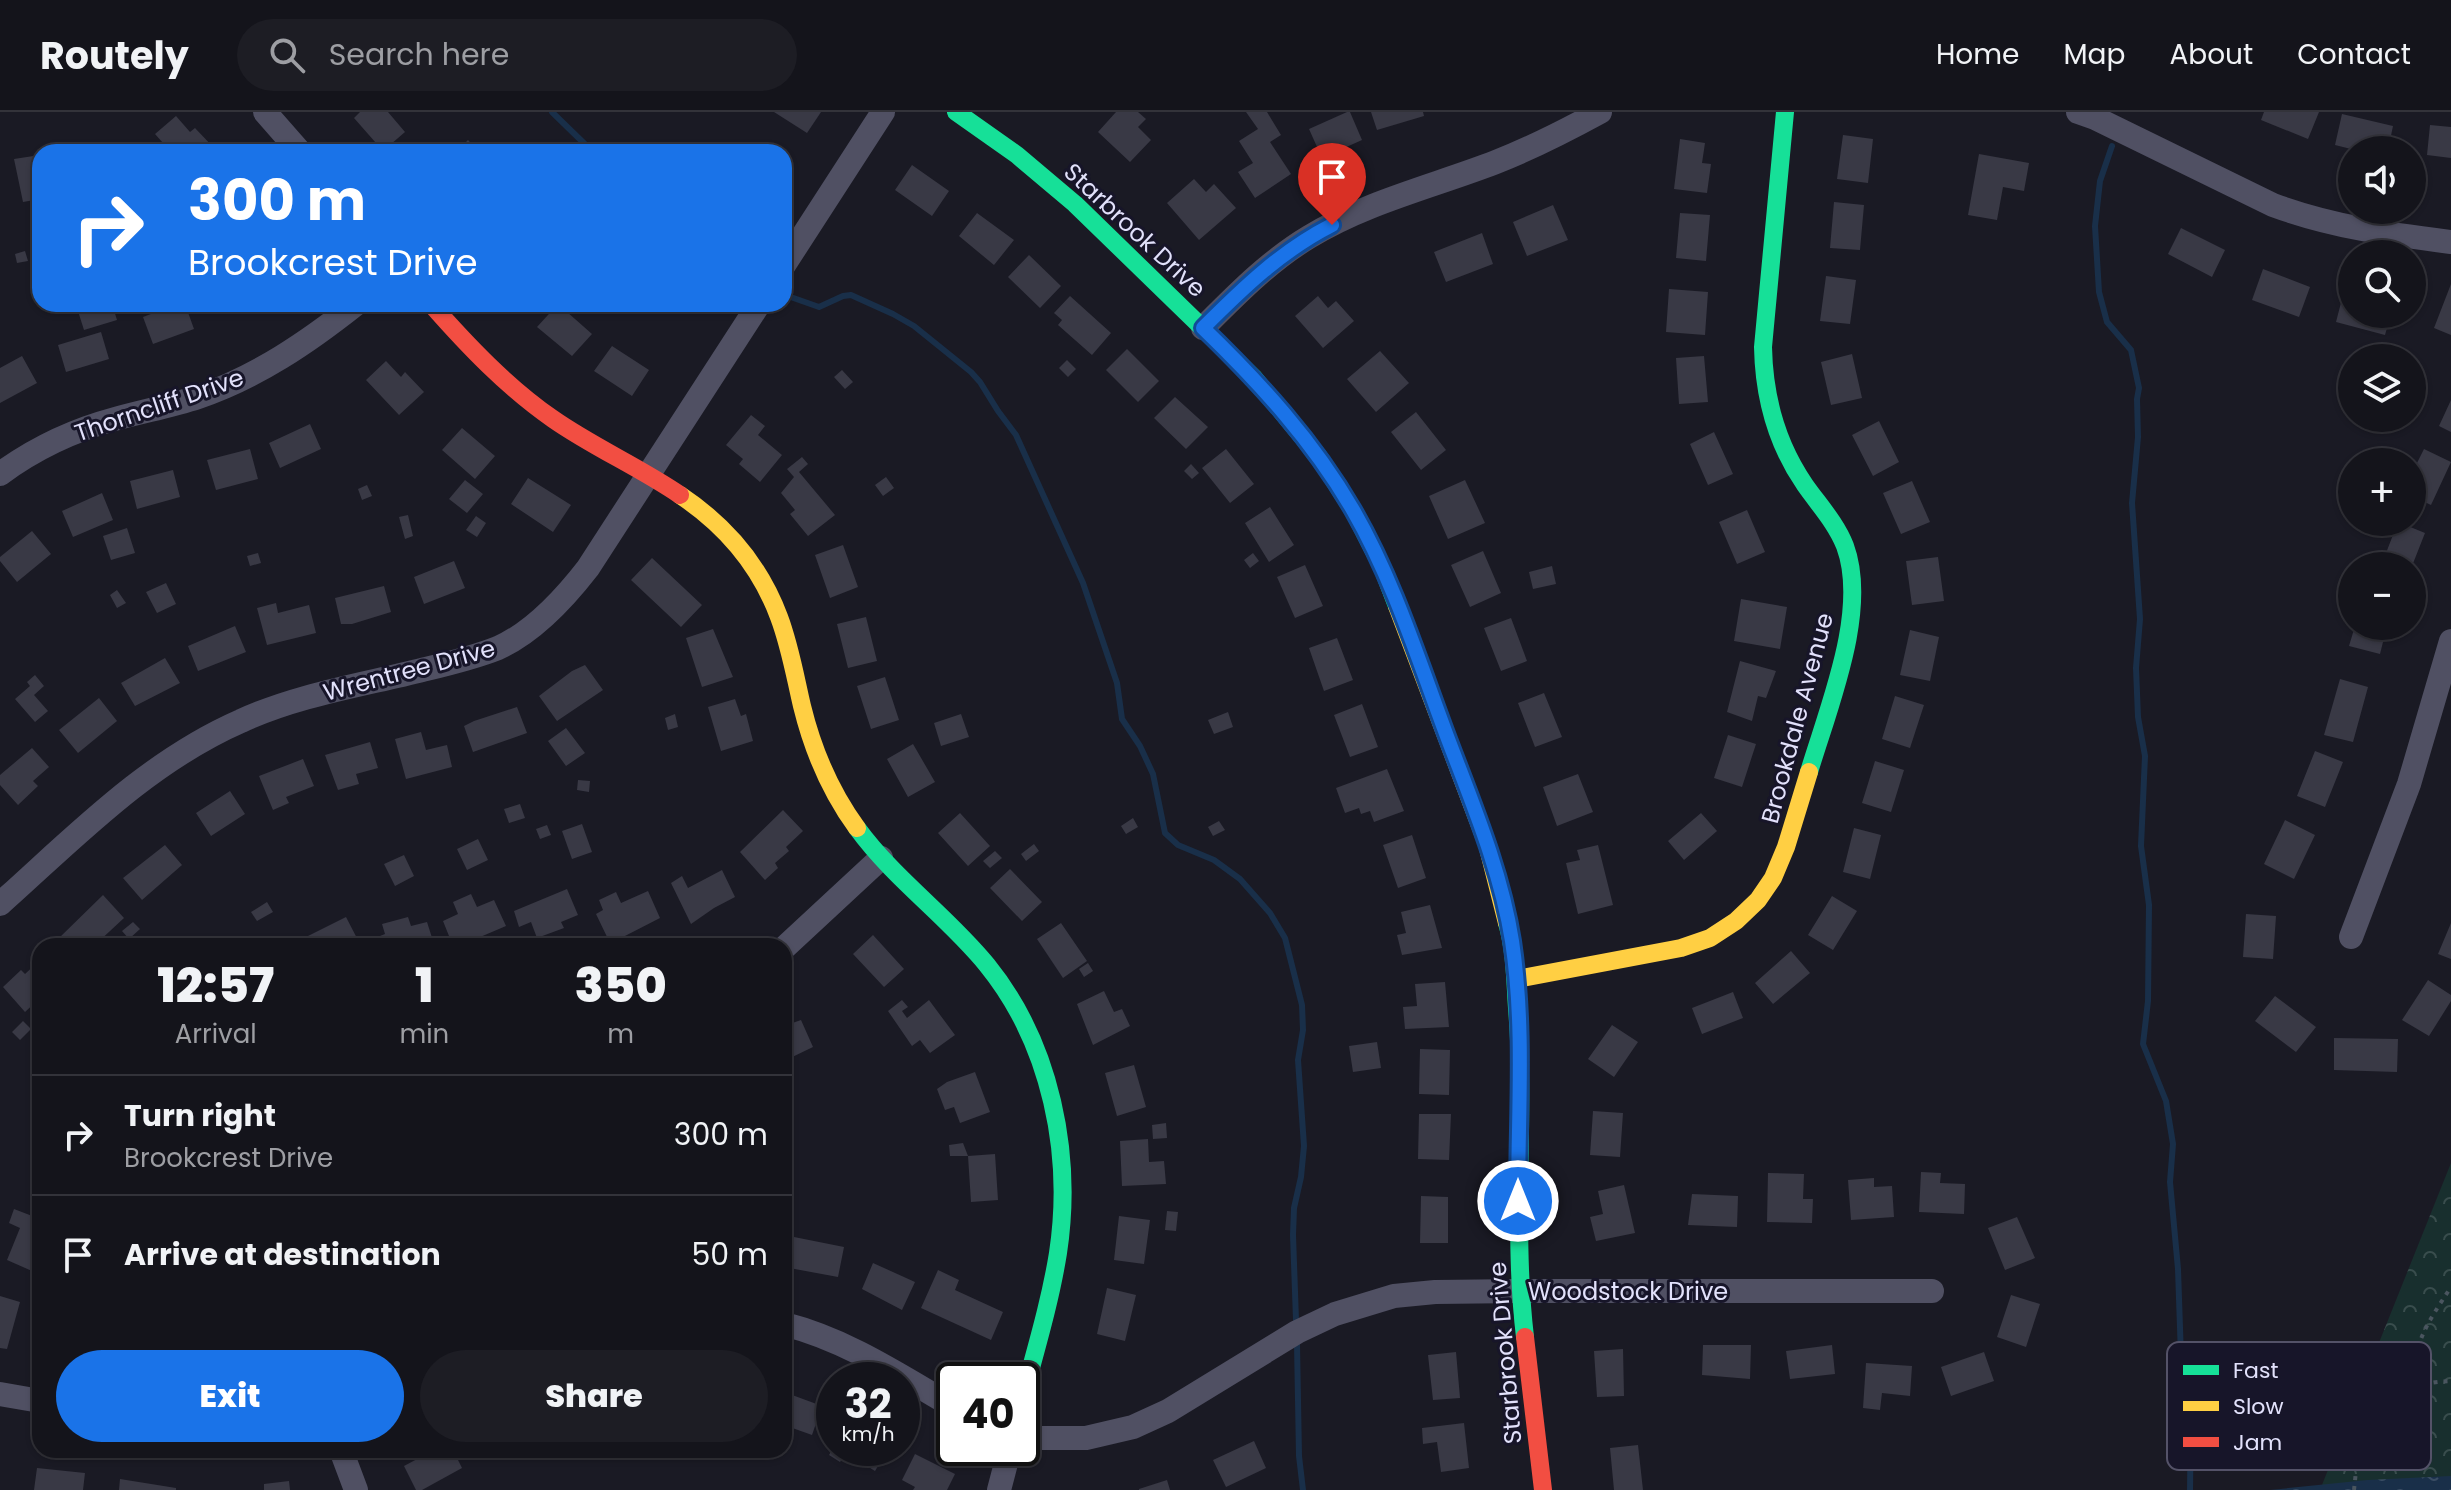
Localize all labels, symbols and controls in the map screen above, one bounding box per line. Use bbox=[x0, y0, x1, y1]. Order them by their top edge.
search box bbox=[237, 19, 797, 91]
text: Routely bbox=[40, 29, 189, 82]
icon: search bbox=[265, 33, 309, 77]
text: Search here bbox=[329, 33, 509, 76]
text: Home bbox=[1936, 35, 2019, 74]
text: Map bbox=[2063, 35, 2125, 74]
text: About bbox=[2169, 35, 2253, 74]
text: Contact bbox=[2297, 35, 2411, 74]
map controls bbox=[2338, 136, 2426, 640]
button: sound bbox=[2338, 136, 2426, 224]
pin bbox=[1298, 143, 1366, 225]
icon: arrive bbox=[1310, 155, 1354, 199]
street label: Starbrook Drive bbox=[1057, 156, 1213, 304]
text: 300 m bbox=[188, 161, 366, 240]
icon: right bbox=[56, 176, 160, 280]
text: Brookcrest Drive bbox=[188, 237, 477, 288]
button: search bbox=[2338, 240, 2426, 328]
button: layers bbox=[2338, 344, 2426, 432]
street label: Thorncliff Drive bbox=[70, 361, 248, 449]
button: + bbox=[2338, 448, 2426, 536]
button: − bbox=[2338, 552, 2426, 640]
street label: Brookdale Avenue bbox=[1753, 609, 1841, 827]
street label: Wrentree Drive bbox=[319, 631, 499, 709]
text: 12:57 bbox=[157, 952, 274, 1019]
text: 1 bbox=[415, 952, 434, 1019]
text: 350 bbox=[574, 952, 667, 1019]
text: Arrival bbox=[175, 1016, 257, 1052]
text: min bbox=[399, 1016, 449, 1052]
text: m bbox=[607, 1016, 634, 1052]
text: Turn right bbox=[124, 1094, 276, 1137]
icon: right bbox=[56, 1113, 100, 1157]
text: 300 m bbox=[674, 1113, 768, 1156]
text: Brookcrest Drive bbox=[124, 1140, 333, 1176]
position arrow bbox=[1476, 1159, 1560, 1243]
icon: arrive bbox=[56, 1233, 100, 1277]
text: Arrive at destination bbox=[124, 1233, 441, 1276]
text: 50 m bbox=[691, 1233, 768, 1276]
street label: Starbrook Drive bbox=[1481, 1260, 1529, 1446]
street label: Woodstock Drive bbox=[1528, 1275, 1728, 1308]
legend bbox=[2167, 1342, 2431, 1470]
button: Exit bbox=[56, 1350, 404, 1442]
button: Share bbox=[420, 1350, 768, 1442]
text: Fast bbox=[2233, 1355, 2278, 1386]
speed limit sign: 40 bbox=[936, 1362, 1040, 1466]
text: 32 bbox=[844, 1376, 892, 1432]
text: Slow bbox=[2233, 1391, 2283, 1422]
text: km/h bbox=[841, 1420, 895, 1448]
text: Jam bbox=[2233, 1427, 2282, 1458]

